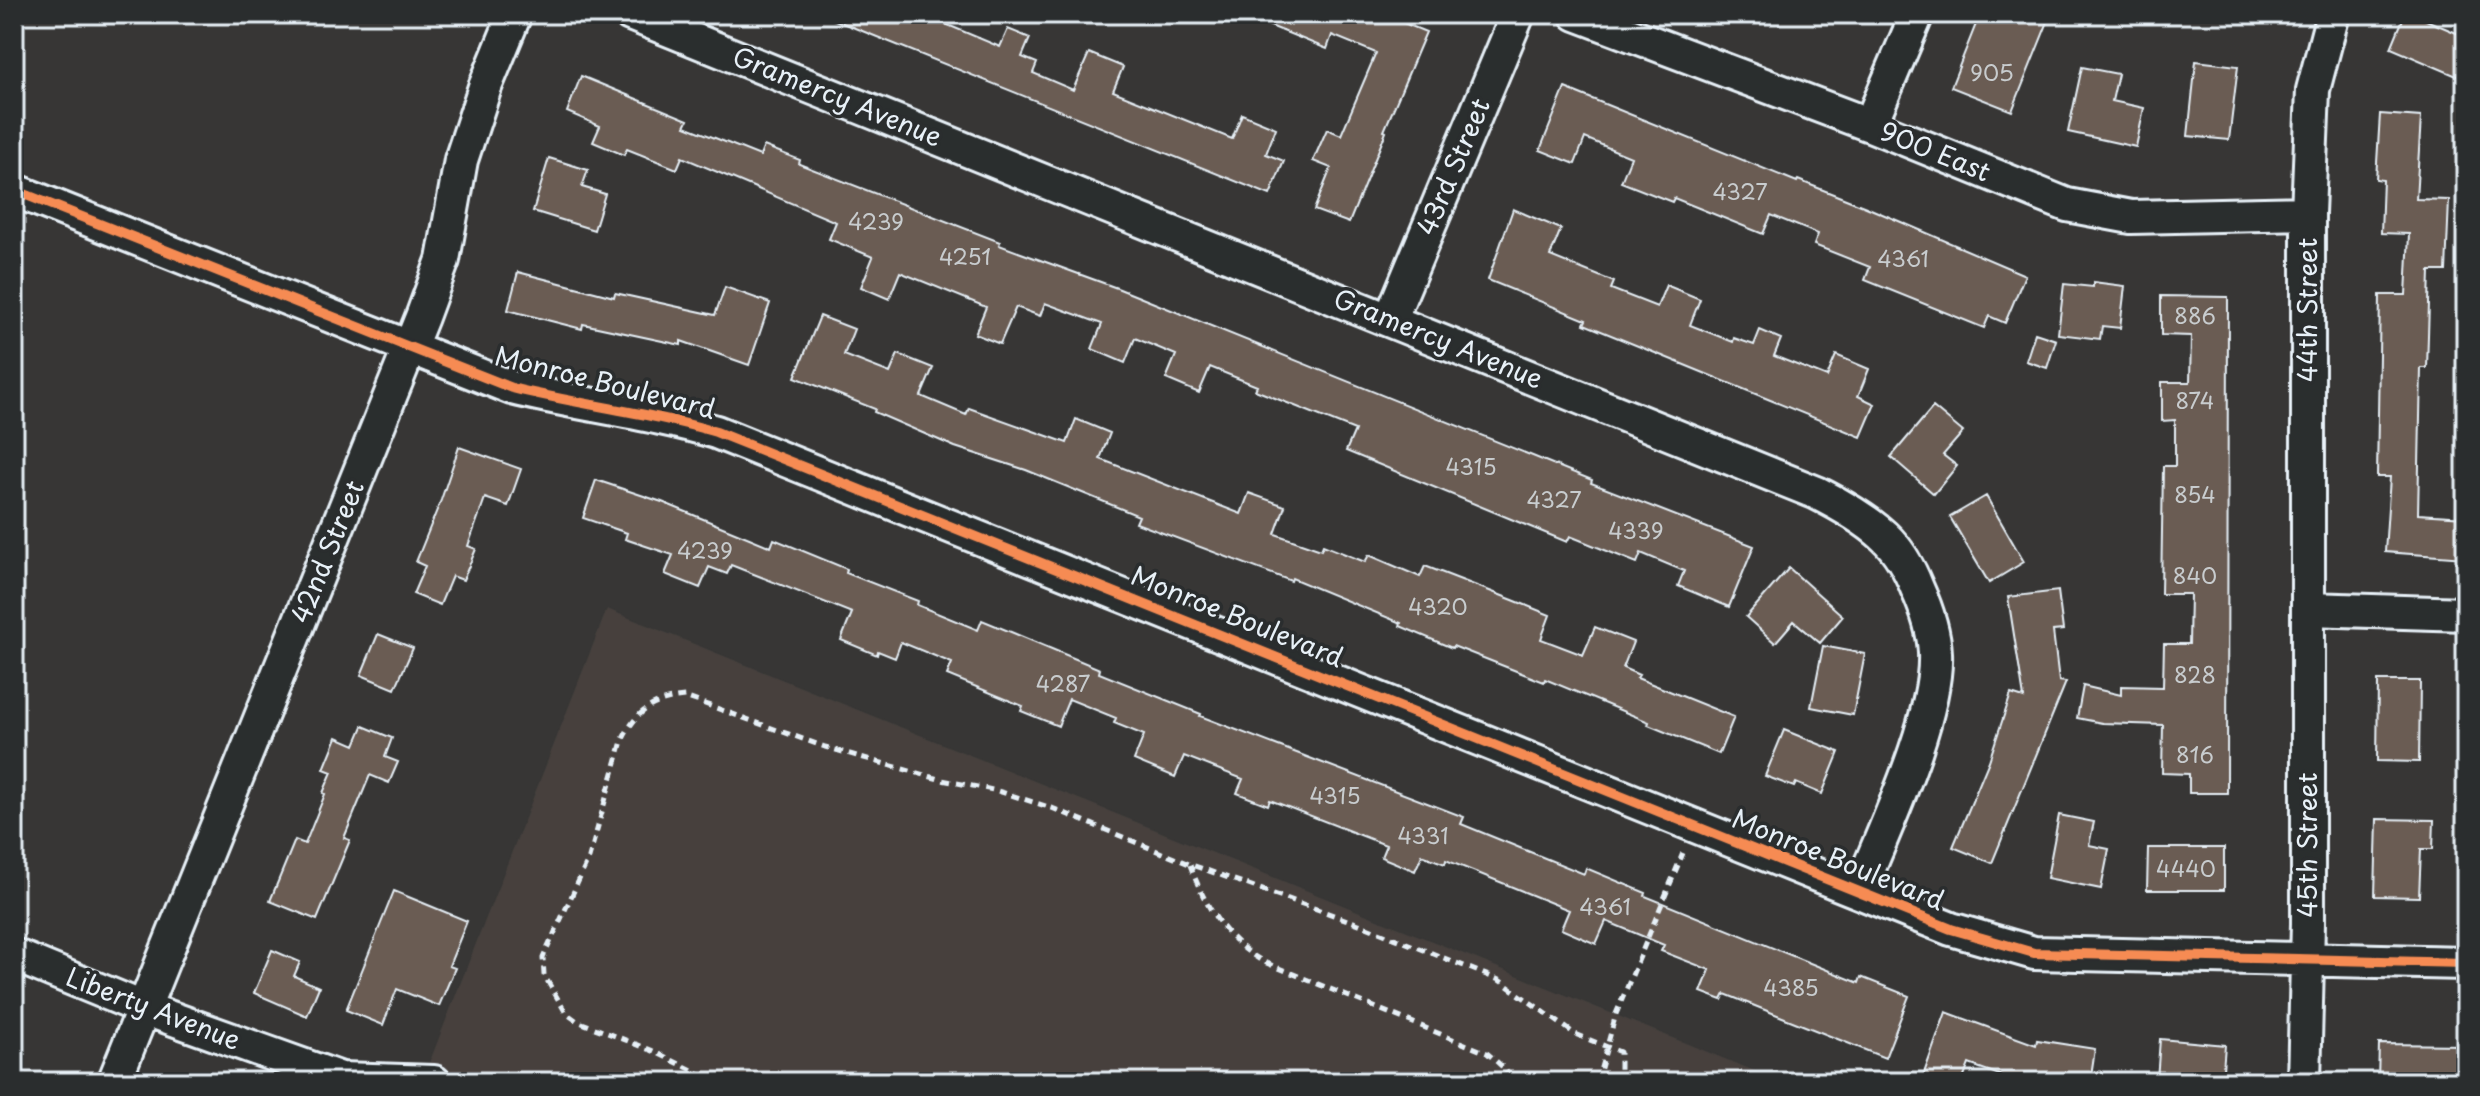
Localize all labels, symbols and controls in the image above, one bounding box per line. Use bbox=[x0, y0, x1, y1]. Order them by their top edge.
street label: Gramercy Avenue bbox=[727, 36, 948, 155]
house number: 905 bbox=[1970, 55, 2014, 88]
street label: 43rd Street bbox=[1406, 92, 1499, 241]
street label: 900 East bbox=[1874, 111, 1997, 190]
house number: 4327 bbox=[1712, 174, 1768, 207]
house number: 4239 bbox=[848, 204, 904, 237]
street label: 44th Street bbox=[2287, 238, 2326, 382]
house number: 4251 bbox=[939, 239, 991, 272]
house number: 4361 bbox=[1877, 241, 1929, 274]
street label: Gramercy Avenue bbox=[1328, 278, 1549, 397]
house number: 886 bbox=[2174, 298, 2216, 331]
street label: Monroe Boulevard bbox=[491, 335, 720, 428]
house number: 874 bbox=[2176, 383, 2214, 416]
house number: 4315 bbox=[1445, 449, 1497, 482]
street label: 42nd Street bbox=[280, 474, 373, 629]
house number: 854 bbox=[2174, 477, 2216, 510]
house number: 4327 bbox=[1526, 482, 1582, 515]
house number: 4339 bbox=[1608, 513, 1664, 546]
house number: 4239 bbox=[677, 533, 733, 566]
street label: Monroe Boulevard bbox=[1126, 555, 1350, 676]
house number: 840 bbox=[2173, 558, 2217, 591]
house number: 4320 bbox=[1408, 589, 1468, 622]
house number: 828 bbox=[2174, 657, 2216, 690]
house number: 4287 bbox=[1036, 666, 1090, 699]
house number: 816 bbox=[2176, 737, 2214, 770]
street label: 45th Street bbox=[2287, 772, 2326, 918]
house number: 4315 bbox=[1309, 778, 1361, 811]
street label: Monroe Boulevard bbox=[1727, 798, 1951, 919]
house number: 4331 bbox=[1397, 818, 1449, 851]
house number: 4440 bbox=[2156, 851, 2216, 884]
house number: 4361 bbox=[1579, 889, 1631, 922]
street label: Liberty Avenue bbox=[61, 956, 246, 1059]
house number: 4385 bbox=[1763, 970, 1819, 1003]

